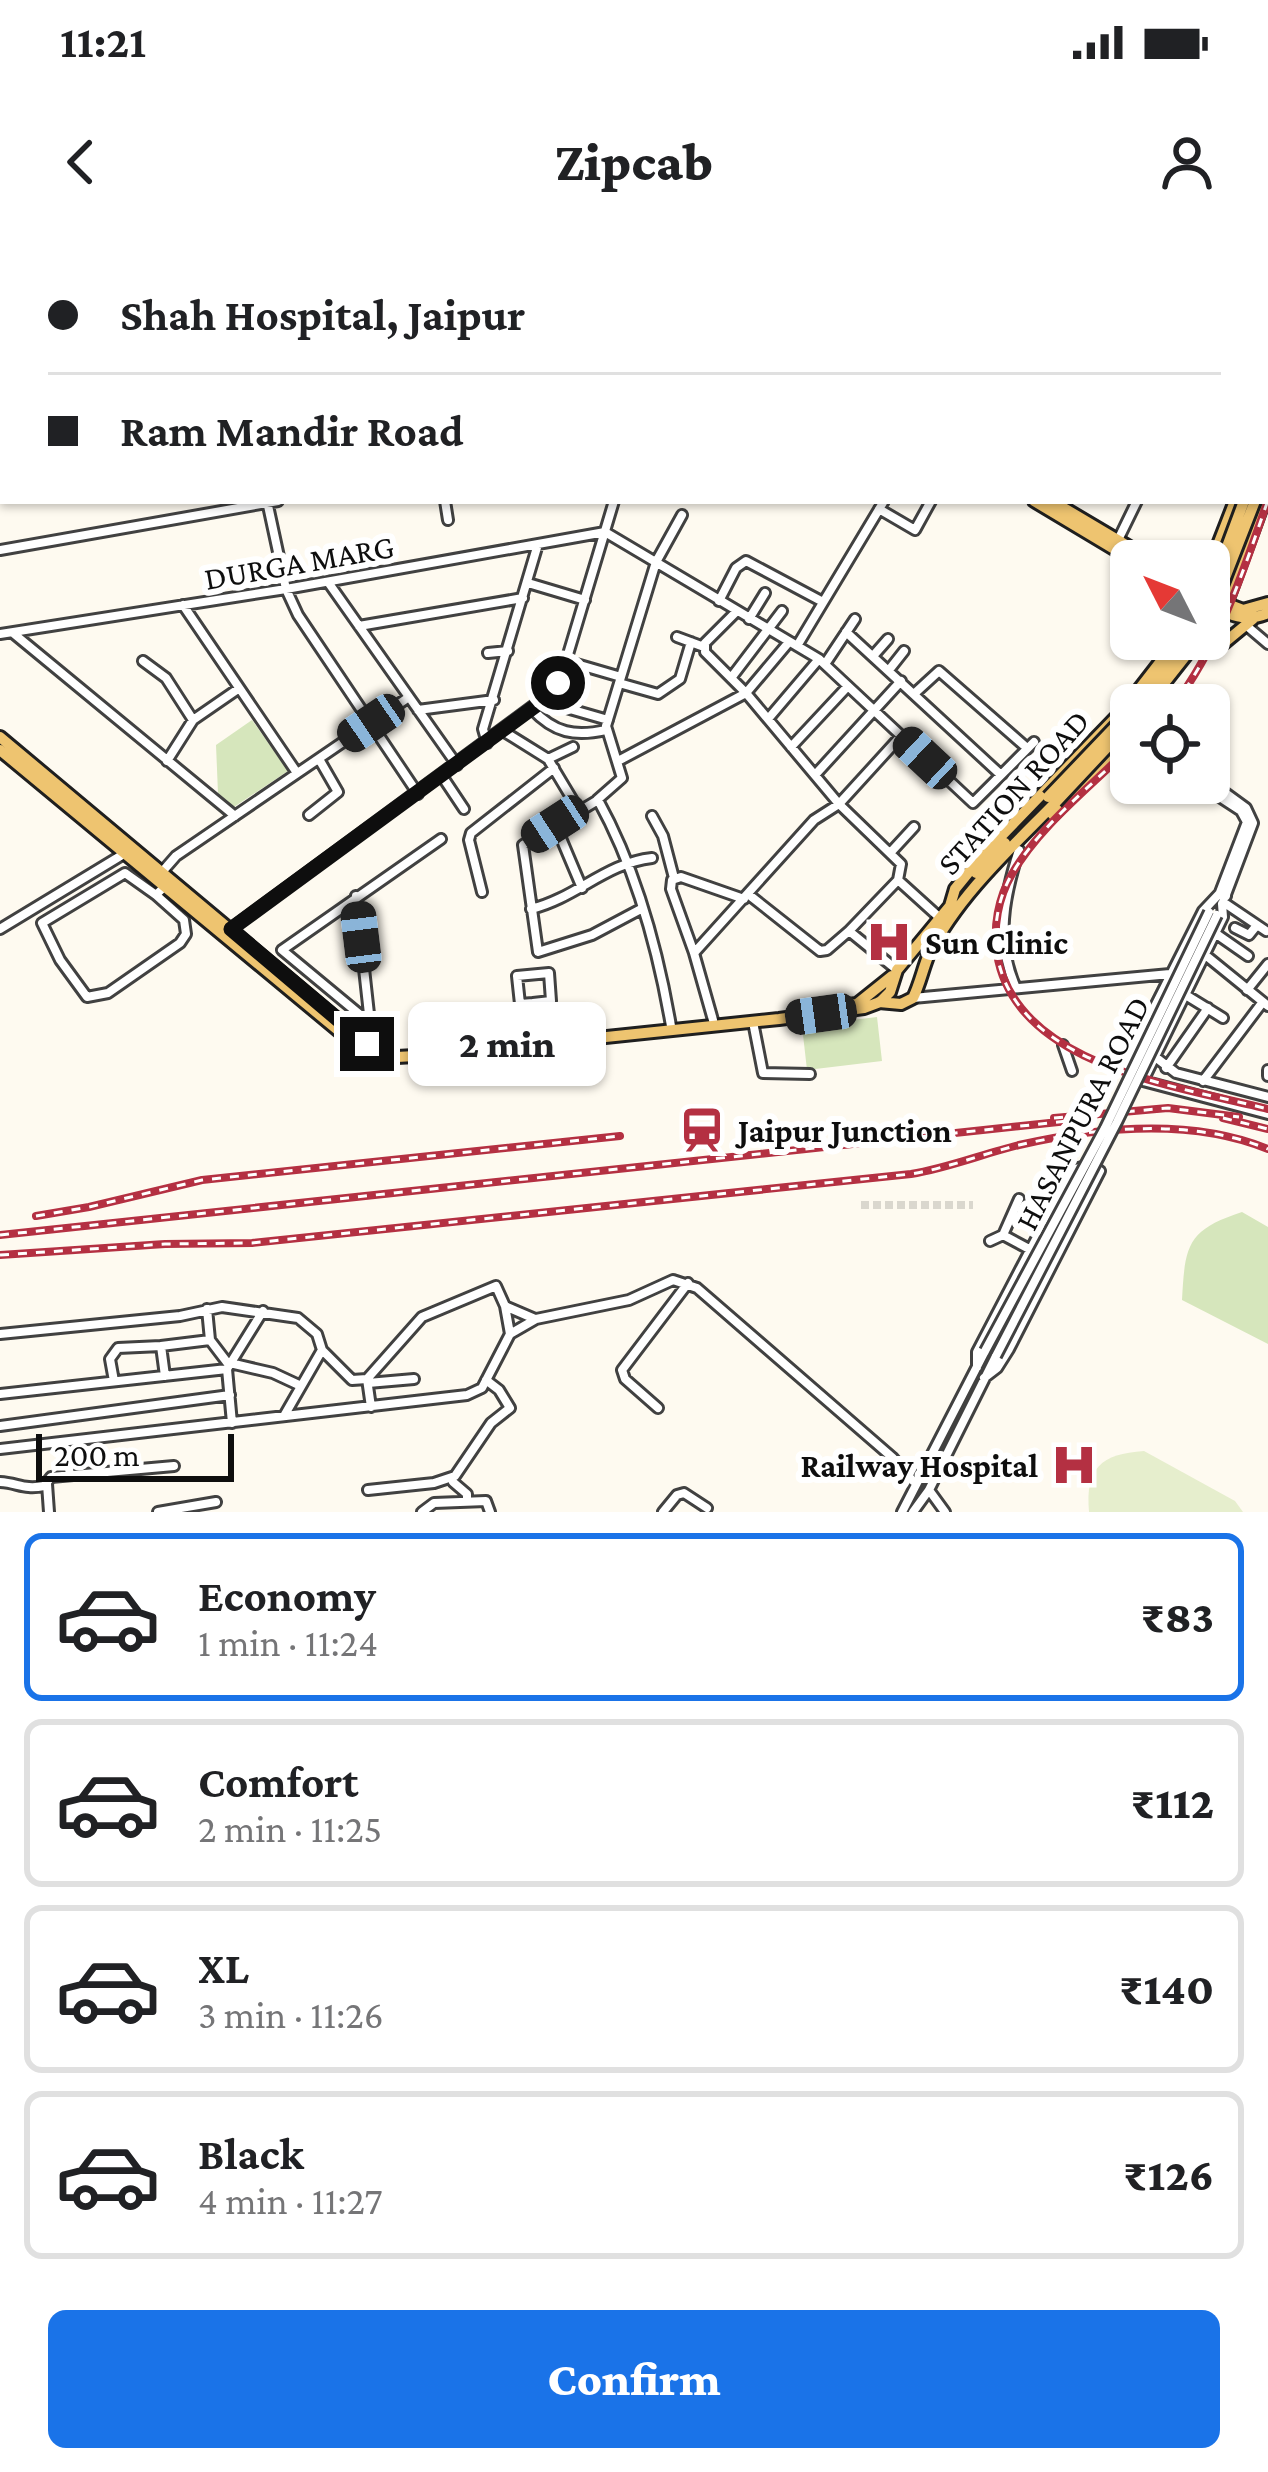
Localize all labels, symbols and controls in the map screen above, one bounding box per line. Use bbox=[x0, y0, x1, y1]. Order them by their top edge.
text: 11:21 bbox=[60, 17, 146, 67]
icon: back bbox=[48, 129, 114, 195]
icon: person bbox=[1154, 129, 1220, 195]
text: Zipcab bbox=[555, 132, 713, 192]
text: Shah Hospital, Jaipur bbox=[120, 290, 525, 340]
text: Ram Mandir Road bbox=[120, 406, 464, 456]
street label: DURGA MARG bbox=[201, 527, 397, 597]
north arrow bbox=[1110, 540, 1230, 660]
map controls bbox=[1110, 540, 1230, 804]
route start bbox=[531, 656, 585, 710]
button: locate bbox=[1110, 684, 1230, 804]
car bbox=[331, 688, 411, 758]
street label: STATION ROAD bbox=[930, 702, 1096, 882]
car bbox=[886, 720, 964, 796]
car bbox=[515, 789, 595, 859]
car bbox=[339, 899, 383, 975]
hospital icon: Sun Clinic bbox=[864, 917, 914, 967]
place label: Sun Clinic bbox=[925, 924, 1068, 961]
street label: HASANPURA ROAD bbox=[1007, 990, 1157, 1236]
car bbox=[783, 991, 859, 1037]
callout: 2 min bbox=[409, 1002, 607, 1086]
route end bbox=[340, 1017, 394, 1071]
text: 2 min bbox=[459, 1022, 555, 1065]
station icon: Jaipur Junction bbox=[677, 1105, 727, 1155]
place label: Jaipur Junction bbox=[735, 1112, 952, 1149]
scale bar bbox=[36, 1428, 234, 1481]
text: 200 m bbox=[54, 1436, 140, 1473]
hospital icon: Railway Hospital bbox=[1049, 1440, 1099, 1490]
place label: Railway Hospital bbox=[800, 1447, 1038, 1484]
icon: car bbox=[54, 1563, 162, 1671]
text: Economy bbox=[198, 1571, 376, 1621]
text: ₹83 bbox=[1141, 1592, 1214, 1642]
text: 1 min · 11:24 bbox=[198, 1621, 378, 1664]
icon: car bbox=[54, 1749, 162, 1857]
text: Comfort bbox=[198, 1757, 359, 1807]
text: ₹112 bbox=[1131, 1778, 1214, 1828]
text: 2 min · 11:25 bbox=[198, 1807, 382, 1850]
icon: car bbox=[54, 1935, 162, 2043]
text: XL bbox=[198, 1943, 249, 1993]
text: ₹140 bbox=[1119, 1964, 1214, 2014]
text: 3 min · 11:26 bbox=[198, 1993, 384, 2036]
icon: car bbox=[54, 2121, 162, 2229]
text: Black bbox=[198, 2129, 304, 2179]
text: ₹126 bbox=[1123, 2150, 1214, 2200]
text: 4 min · 11:27 bbox=[198, 2179, 383, 2222]
button: Confirm bbox=[48, 2310, 1220, 2448]

